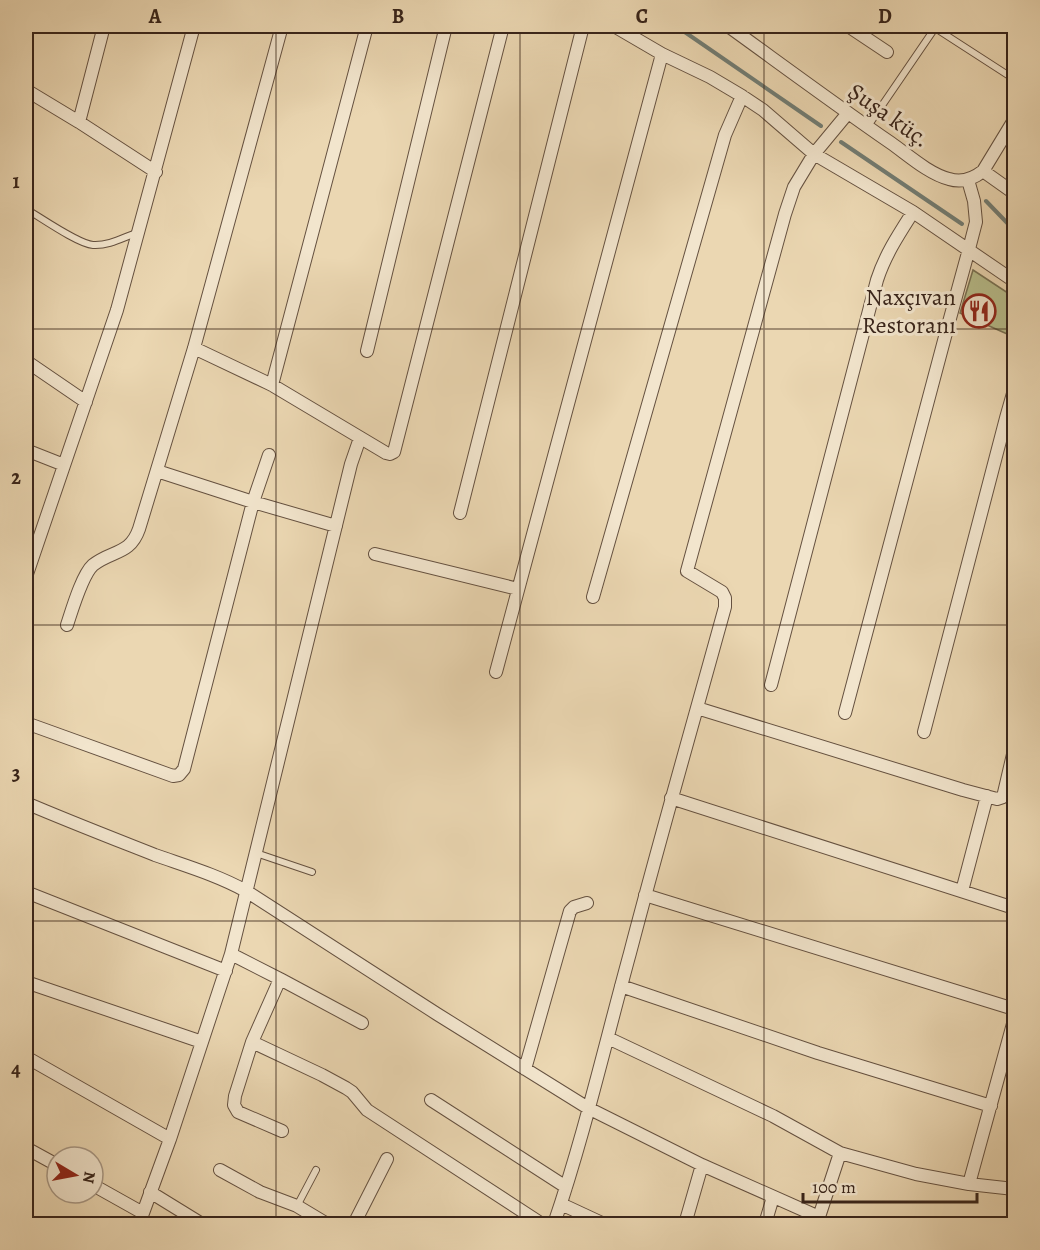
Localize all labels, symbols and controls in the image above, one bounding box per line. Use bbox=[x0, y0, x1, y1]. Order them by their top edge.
text: A bbox=[148, 3, 162, 30]
text: B bbox=[392, 3, 404, 30]
text: C bbox=[636, 3, 648, 30]
text: D bbox=[878, 3, 892, 30]
street label: Şuşa küç. bbox=[842, 75, 936, 155]
text: 1 bbox=[12, 168, 20, 195]
place label: Naxçıvan Restoranı bbox=[862, 281, 956, 341]
restaurant icon: Naxçıvan Restoranı bbox=[961, 293, 997, 329]
text: 2 bbox=[11, 464, 21, 491]
text: 3 bbox=[12, 760, 20, 787]
text: 4 bbox=[11, 1056, 21, 1083]
north arrow bbox=[45, 1145, 105, 1205]
scale bar bbox=[803, 1166, 977, 1204]
text: N bbox=[77, 1170, 101, 1185]
text: 100 m bbox=[812, 1175, 856, 1199]

